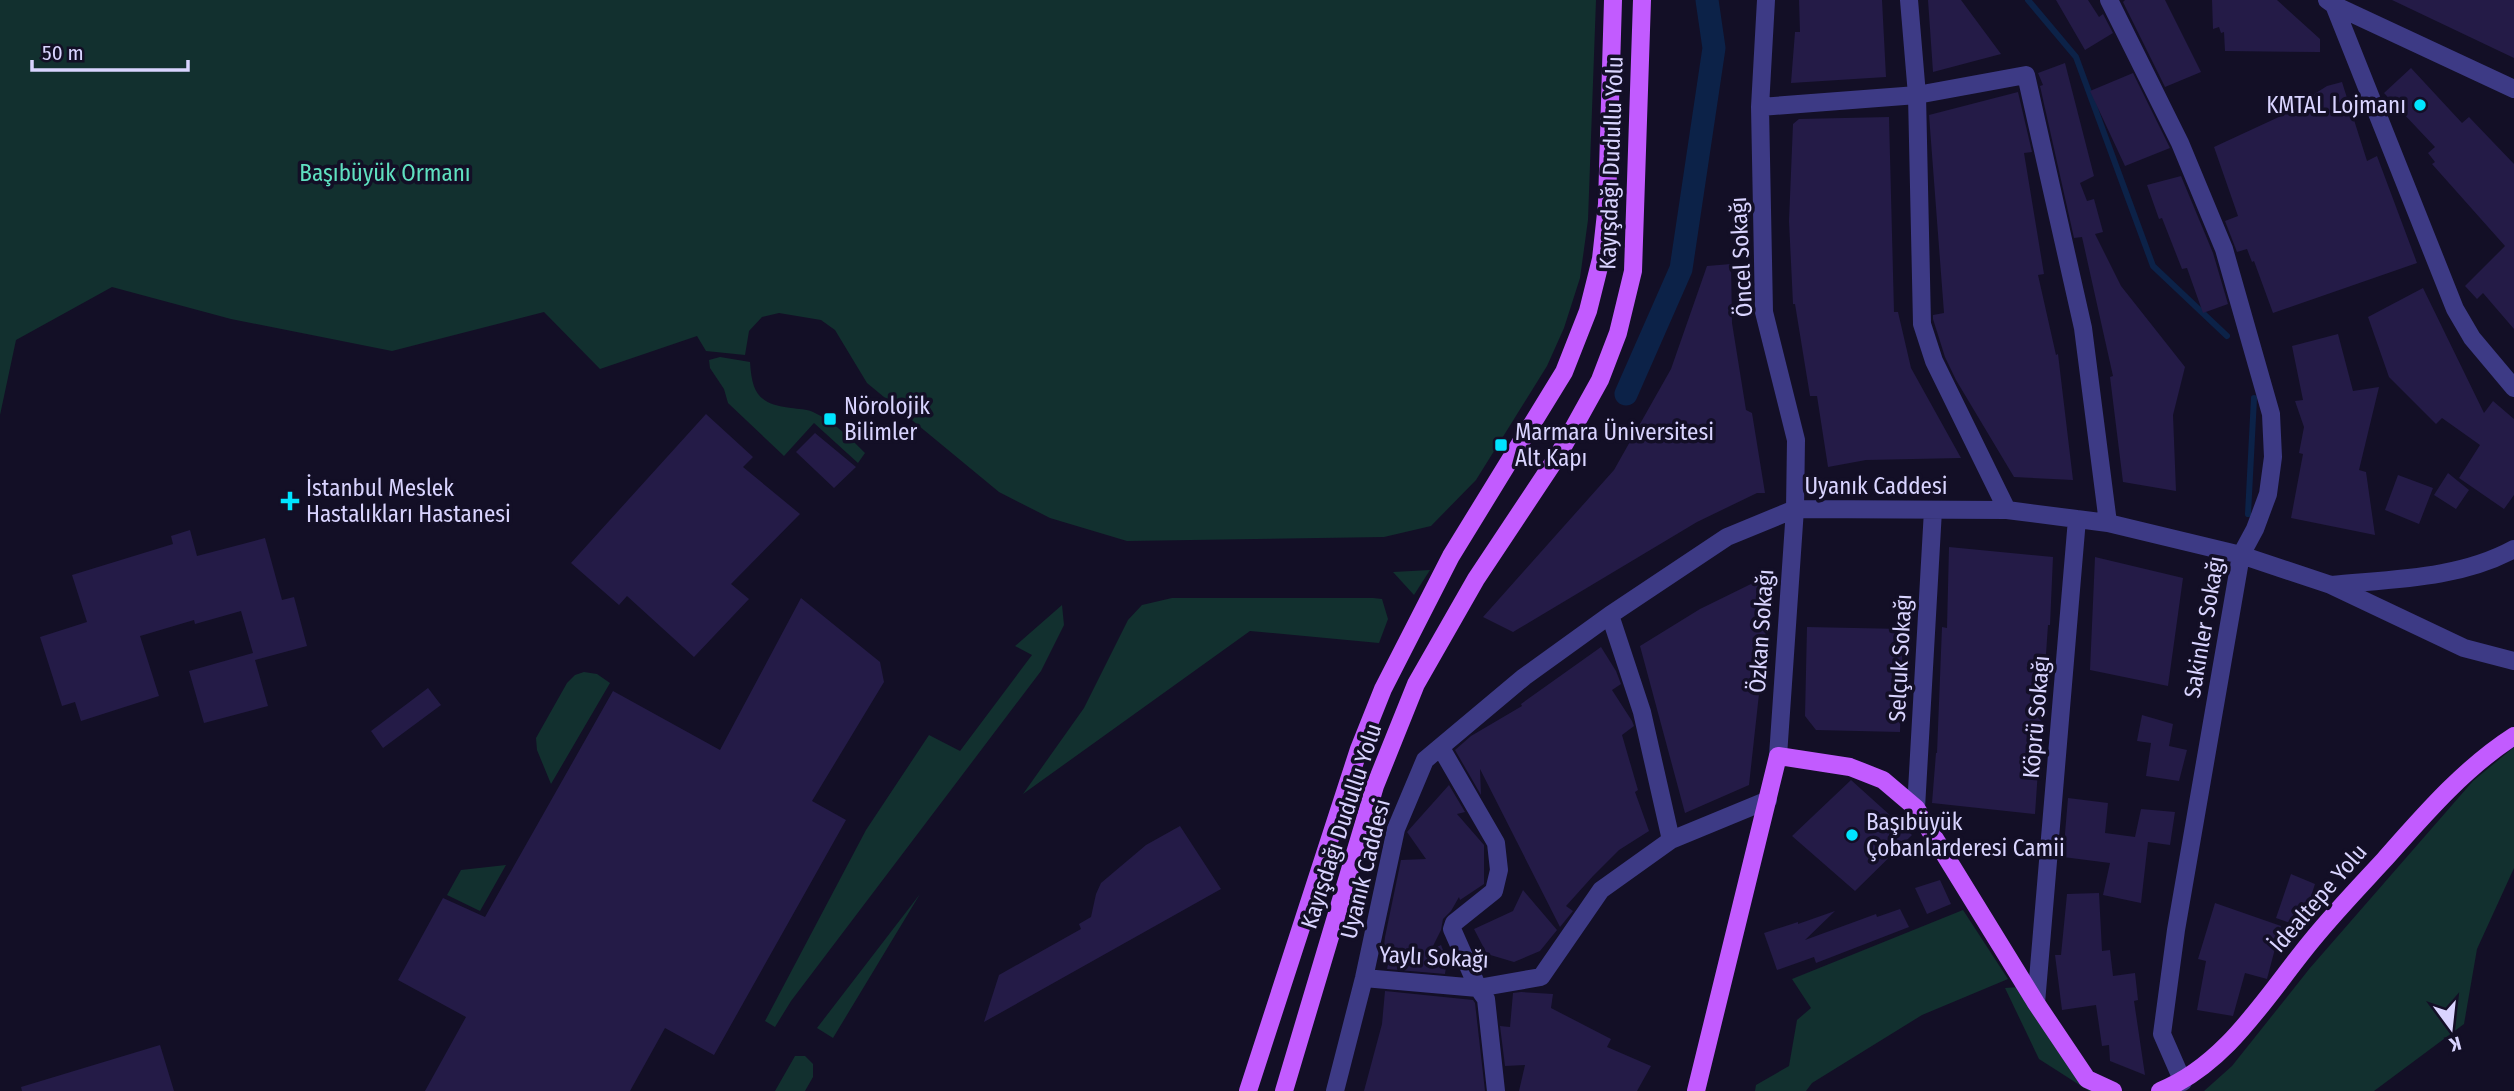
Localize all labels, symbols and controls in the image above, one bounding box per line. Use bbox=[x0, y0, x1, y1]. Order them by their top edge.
scale bar bbox=[32, 28, 187, 72]
text: 50 m bbox=[42, 40, 84, 66]
street label: Kayışdağı Dudullu Yolu bbox=[1593, 56, 1629, 270]
place label: KMTAL Lojmanı bbox=[2266, 91, 2406, 119]
marker: KMTAL Lojmanı bbox=[2412, 97, 2428, 113]
park label: Başıbüyük Ormanı bbox=[299, 159, 471, 187]
street label: Öncel Sokağı bbox=[1724, 196, 1758, 318]
place label: Nörolojik Bilimler bbox=[844, 392, 930, 446]
marker: Nörolojik Bilimler bbox=[822, 411, 838, 427]
place label: Marmara Üniversitesi Alt Kapı bbox=[1515, 418, 1714, 472]
marker: Marmara Üniversitesi Alt Kapı bbox=[1493, 437, 1509, 453]
street label: Uyanık Caddesi bbox=[1804, 472, 1948, 500]
place label: İstanbul Meslek Hastalıkları Hastanesi bbox=[306, 474, 511, 528]
marker: İstanbul Meslek Hastalıkları Hastanesi bbox=[280, 491, 300, 511]
street label: Sakinler Sokağı bbox=[2178, 554, 2230, 700]
street label: Özkan Sokağı bbox=[1743, 568, 1779, 694]
street label: Selçuk Sokağı bbox=[1883, 593, 1917, 723]
street label: Köprü Sokağı bbox=[2017, 654, 2055, 780]
street label: Kayışdağı Dudullu Yolu bbox=[1295, 720, 1387, 932]
street label: Uyanık Caddesi bbox=[1334, 796, 1396, 942]
place label: Başıbüyük Çobanlarderesi Camii bbox=[1866, 808, 2065, 862]
marker: Başıbüyük Çobanlarderesi Camii bbox=[1844, 827, 1860, 843]
street label: İdealtepe Yolu bbox=[2263, 838, 2373, 958]
street label: Yaylı Sokağı bbox=[1379, 940, 1489, 974]
north arrow bbox=[2416, 993, 2486, 1063]
text: K bbox=[2446, 1031, 2464, 1057]

